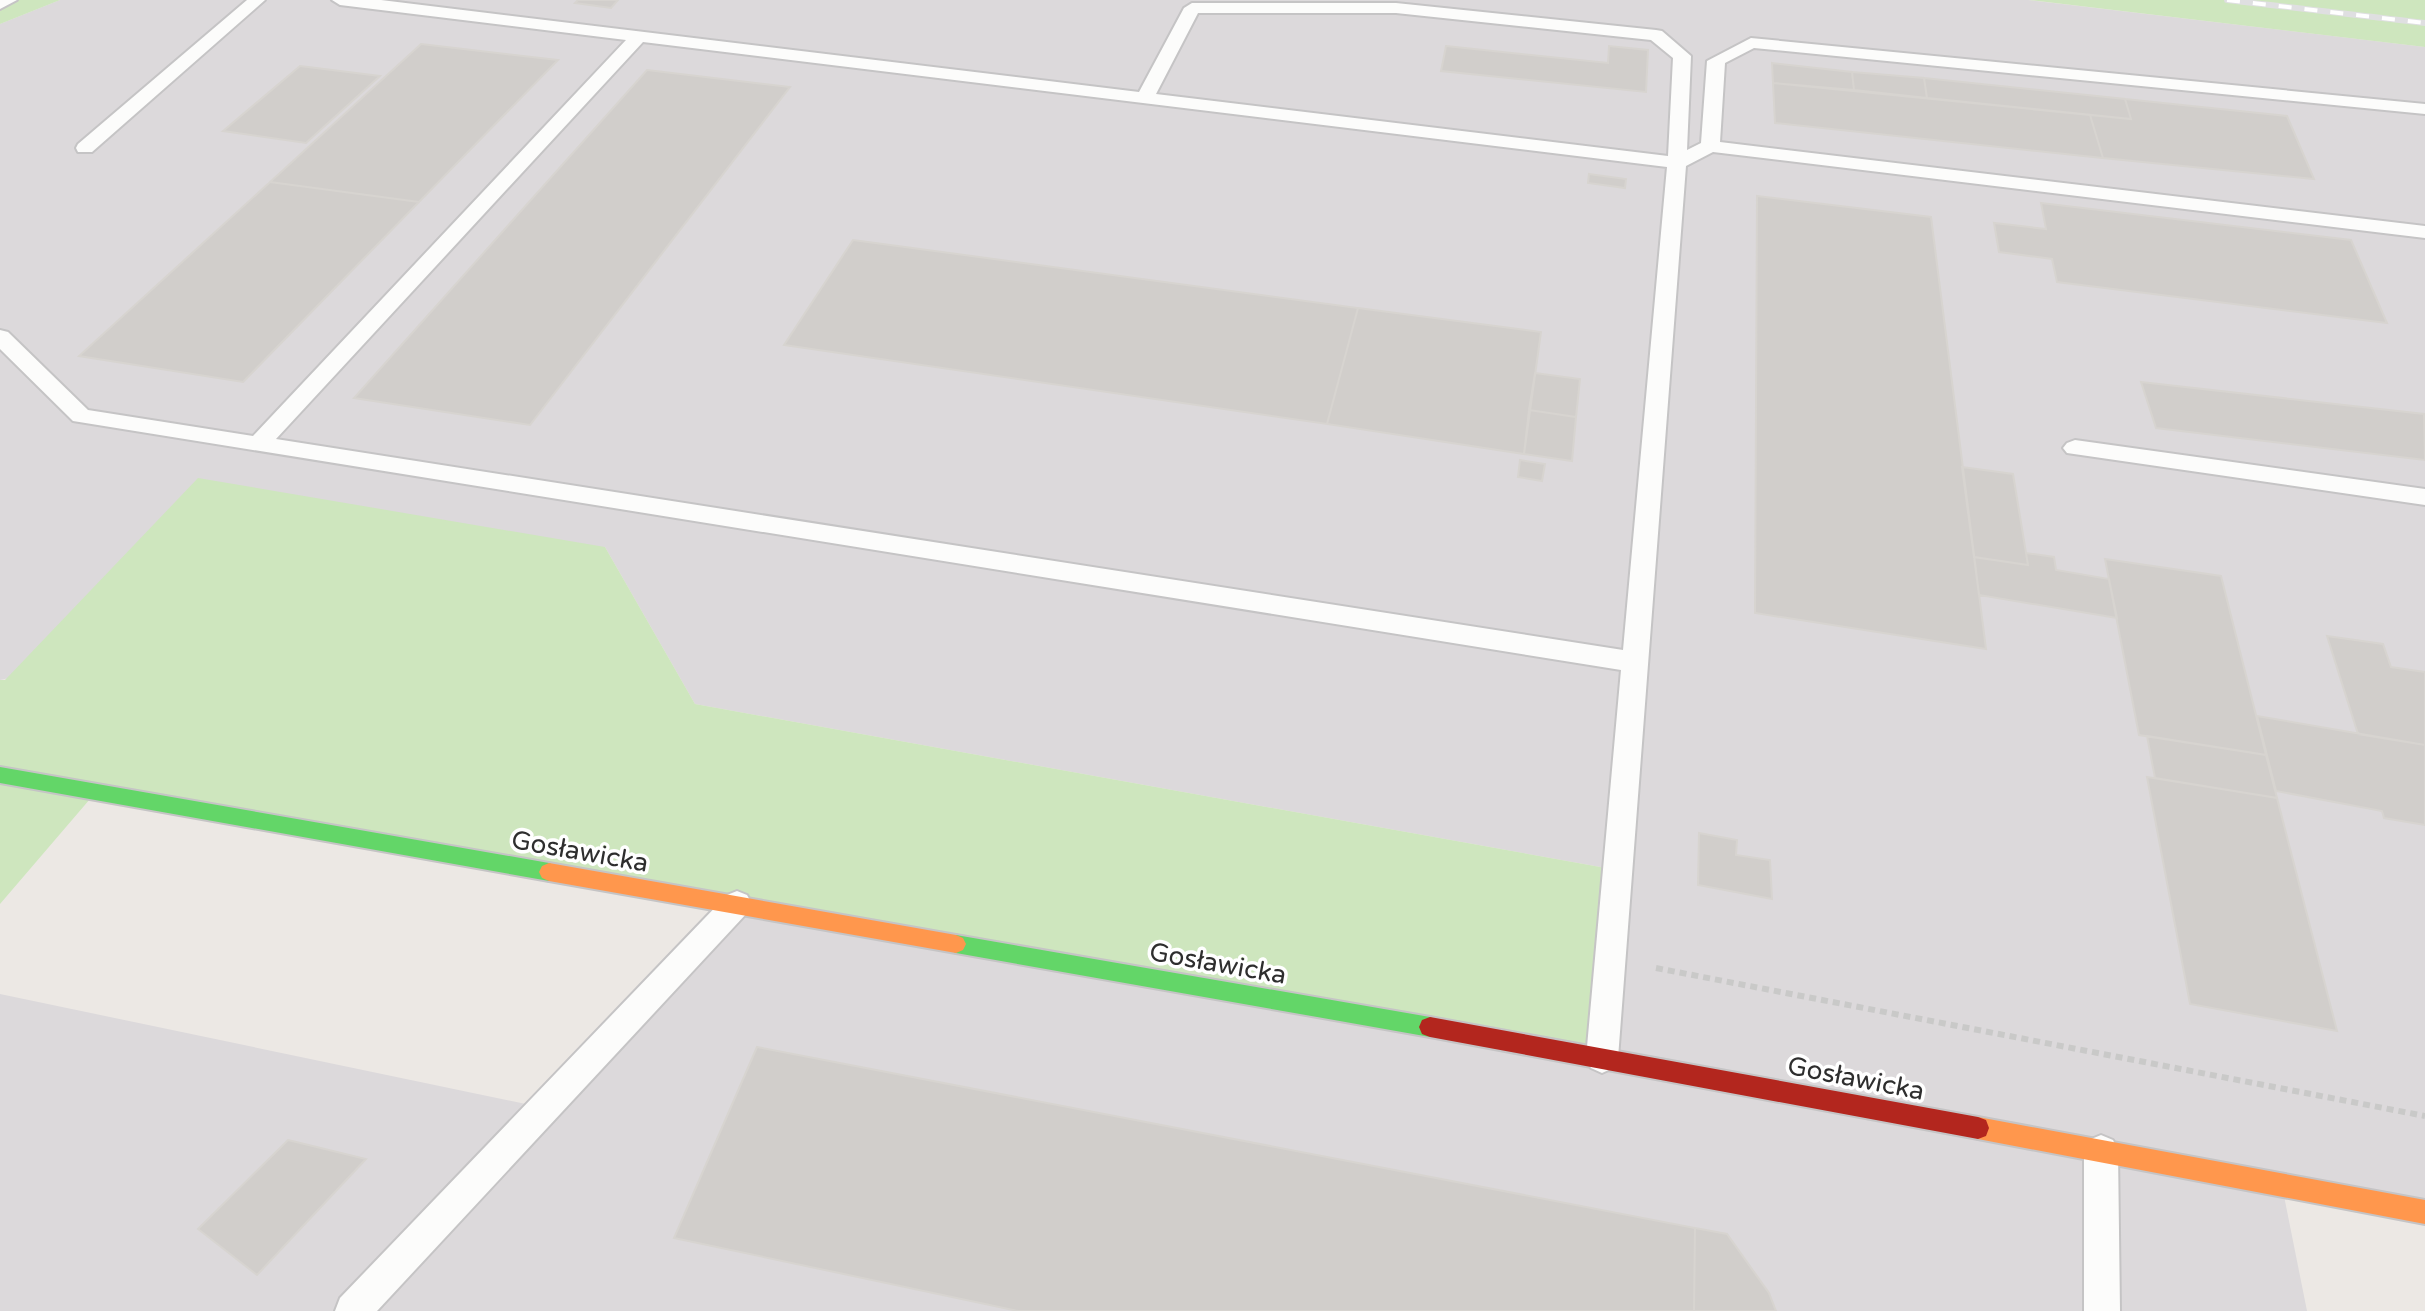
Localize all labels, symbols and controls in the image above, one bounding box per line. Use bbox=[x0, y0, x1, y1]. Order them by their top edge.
street label: Gosławicka bbox=[509, 824, 651, 879]
street label: Gosławicka bbox=[1147, 936, 1289, 991]
street label: Gosławicka bbox=[1785, 1050, 1927, 1107]

